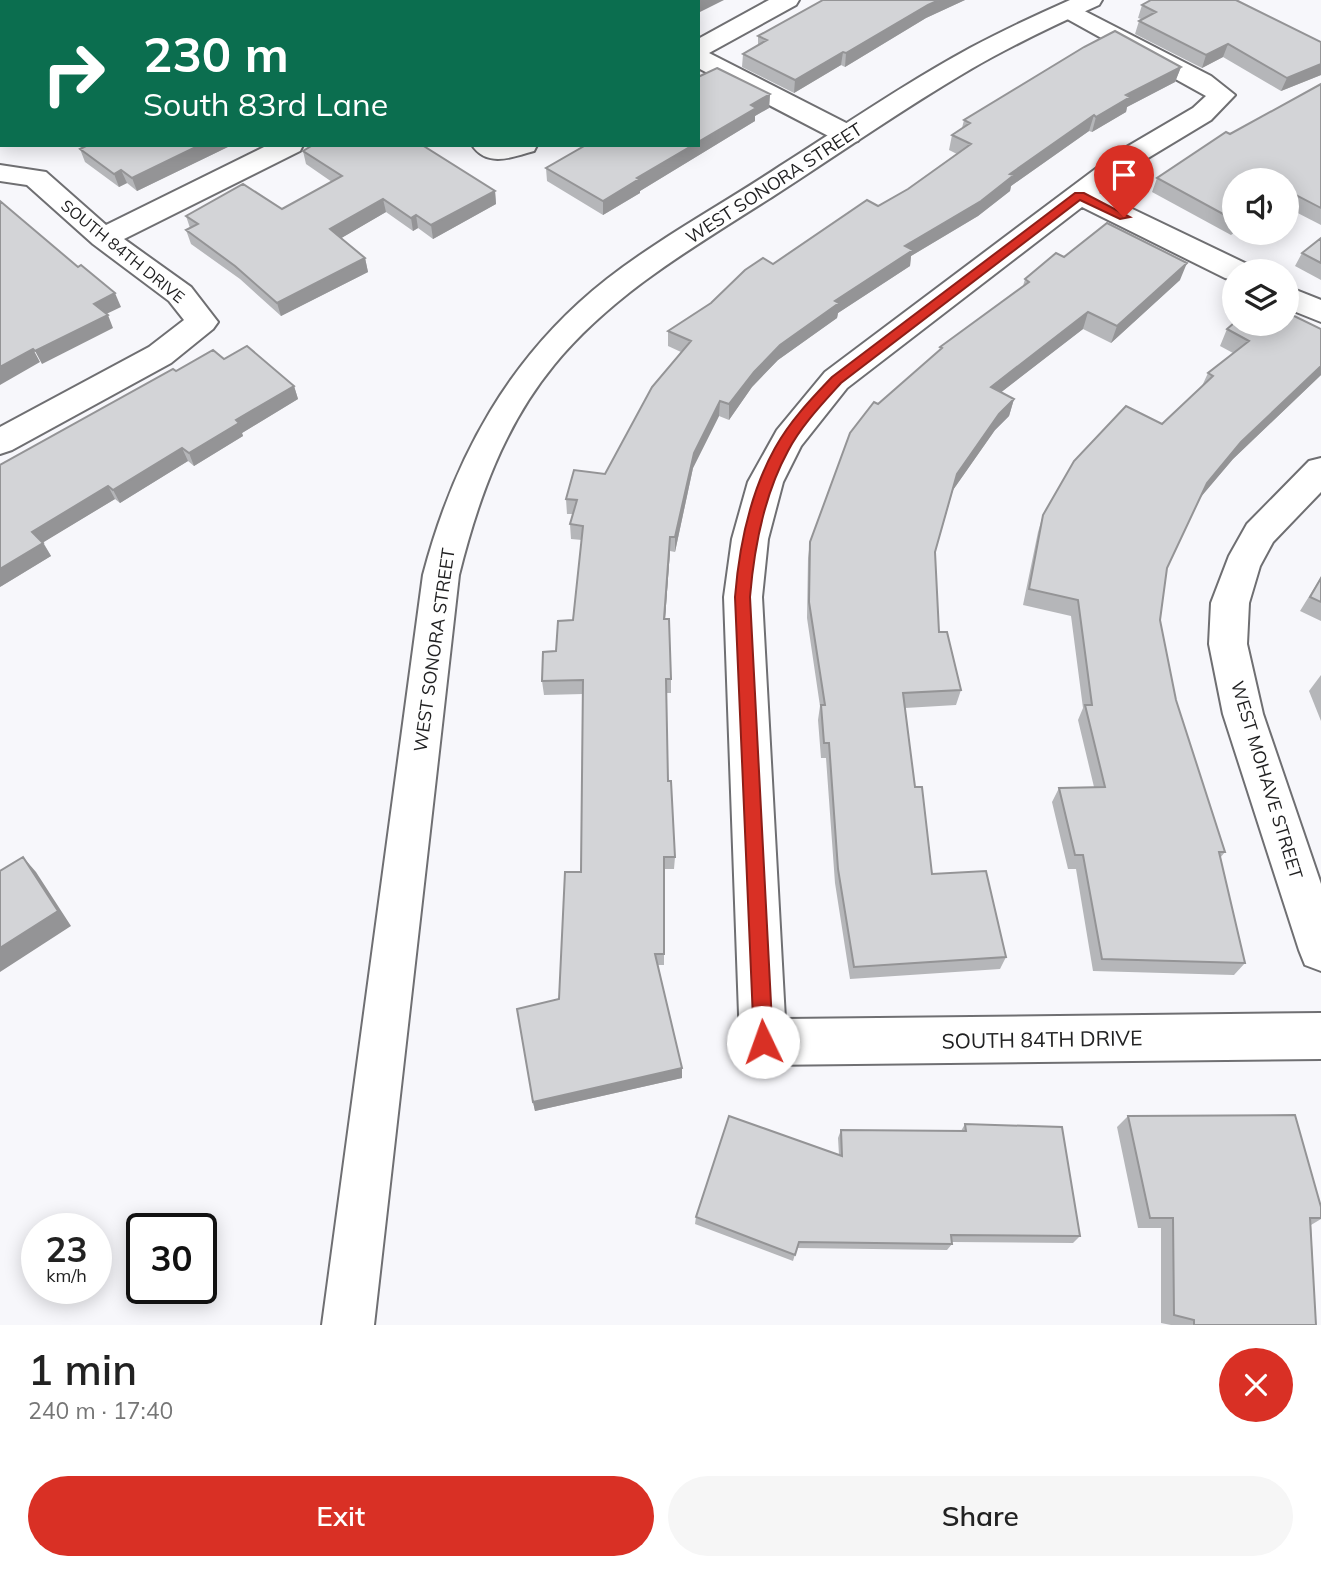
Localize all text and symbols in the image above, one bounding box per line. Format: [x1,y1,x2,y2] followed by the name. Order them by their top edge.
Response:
[143,23,289,84] text: 230 m
[28,28,119,119] icon: right
[143,84,388,124] text: South 83rd Lane
[681,117,867,249] street label: WEST SONORA STREET
[1094,145,1154,217] pin
[1105,156,1143,194] icon: arrive
[1222,168,1299,336] map controls
[1222,168,1299,245] button: sound
[57,195,189,307] street label: SOUTH 84TH DRIVE
[1222,259,1299,336] button: layers
[408,546,460,753] street label: WEST SONORA STREET
[1226,678,1308,882] street label: WEST MOHAVE STREET
[726,1005,800,1079] position arrow
[941,1024,1143,1054] street label: SOUTH 84TH DRIVE
[126,1213,217,1304] speed limit sign: 30
[45,1227,88,1271] text: 23
[46,1264,87,1287] text: km/h
[28,1343,137,1396] text: 1 min
[1219,1348,1293,1422] button: close
[28,1396,173,1425] text: 240 m · 17:40
[28,1476,654,1556] button: Exit
[668,1476,1293,1556] button: Share

